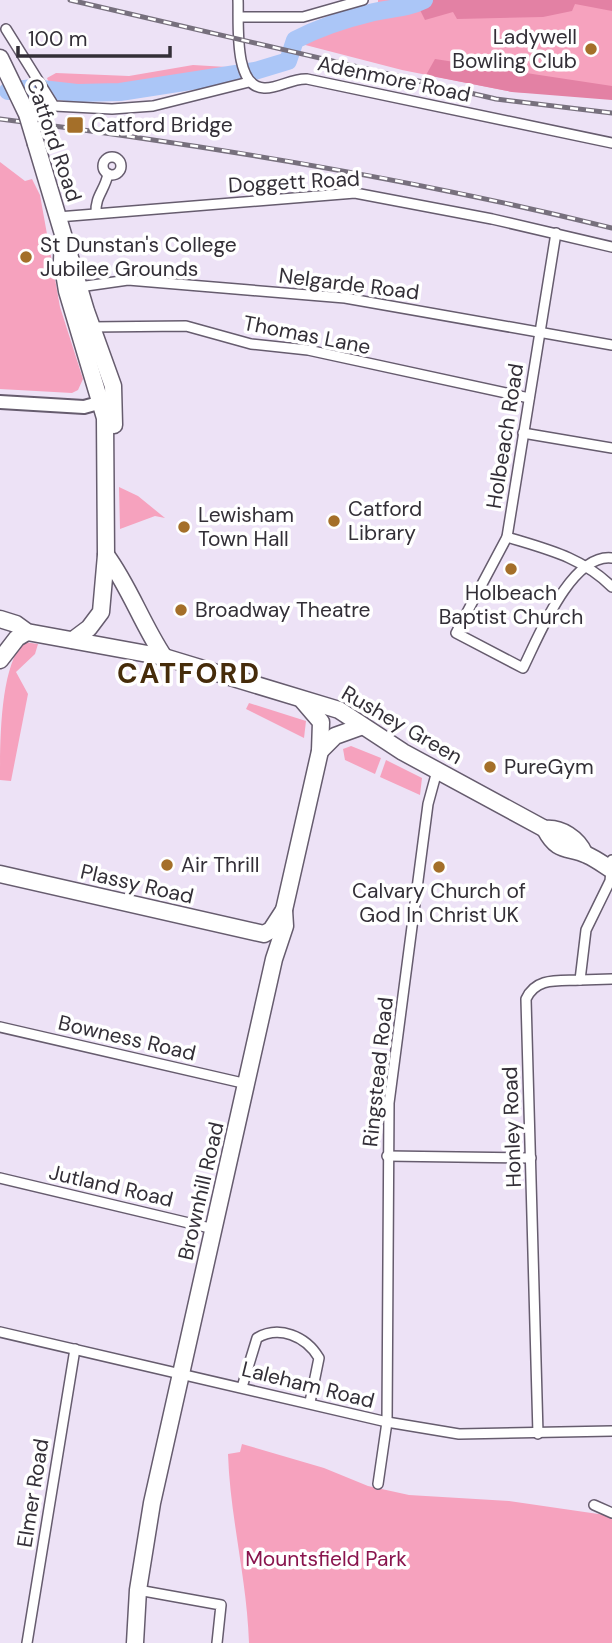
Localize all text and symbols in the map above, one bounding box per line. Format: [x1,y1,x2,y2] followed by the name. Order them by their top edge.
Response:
[18,14,170,58] scale bar
[452,23,577,75] place label: Ladywell Bowling Club
[28,25,88,53] text: 100 m
[583,41,599,57] marker: Ladywell Bowling Club
[315,49,473,109] street label: Adenmore Road
[20,75,88,205] street label: Catford Road
[91,111,233,139] place label: Catford Bridge
[65,115,85,135] marker: Catford Bridge
[227,165,361,199] street label: Doggett Road
[40,231,237,283] place label: St Dunstan's College Jubilee Grounds
[18,249,34,265] marker: St Dunstan's College Jubilee Grounds
[277,261,421,307] street label: Nelgarde Road
[241,309,373,361] street label: Thomas Lane
[480,361,530,511] street label: Holbeach Road
[348,495,422,547] place label: Catford Library
[198,501,294,553] place label: Lewisham Town Hall
[326,513,342,529] marker: Catford Library
[176,519,192,535] marker: Lewisham Town Hall
[503,561,519,577] marker: Holbeach Baptist Church
[439,579,583,631] place label: Holbeach Baptist Church
[195,596,371,624] place label: Broadway Theatre
[173,602,189,618] marker: Broadway Theatre
[117,655,261,692] district label: CATFORD
[337,679,467,771] street label: Rushey Green
[504,753,594,781] place label: PureGym
[482,759,498,775] marker: PureGym
[181,851,259,879] place label: Air Thrill
[78,857,196,911] street label: Plassy Road
[159,857,175,873] marker: Air Thrill
[431,859,447,875] marker: Calvary Church of God In Christ UK
[352,877,526,929] place label: Calvary Church of God In Christ UK
[356,996,400,1148] street label: Ringstead Road
[56,1009,198,1067] street label: Bowness Road
[496,1066,528,1188] street label: Honley Road
[171,1119,231,1263] street label: Brownhill Road
[46,1158,176,1214] street label: Jutland Road
[239,1355,377,1415] street label: Laleham Road
[11,1437,55,1549] street label: Elmer Road
[245,1545,407,1573] park label: Mountsfield Park

